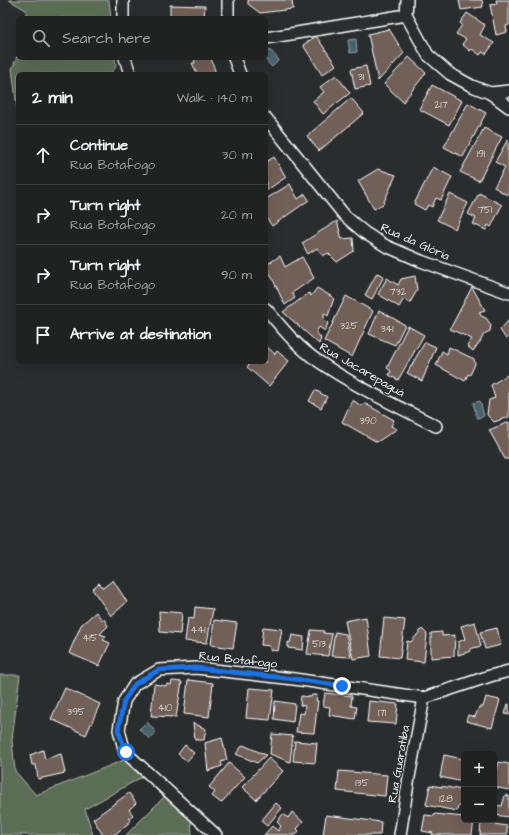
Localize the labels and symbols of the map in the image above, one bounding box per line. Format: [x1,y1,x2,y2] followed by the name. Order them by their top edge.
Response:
[358,70,365,84] house number: 31
[434,98,448,112] house number: 217
[477,147,486,161] house number: 191
[478,203,493,217] house number: 751
[378,219,452,265] street label: Rua da Glória
[390,285,407,299] house number: 732
[340,319,358,333] house number: 325
[380,322,394,336] house number: 341
[316,339,408,402] street label: Rua Jacarepaguá
[359,414,377,428] house number: 390
[191,623,206,637] house number: 441
[82,631,98,645] house number: 415
[312,637,326,651] house number: 513
[198,647,278,674] street label: Rua Botafogo
[333,677,351,695] route end
[158,701,172,715] house number: 410
[67,705,85,719] house number: 395
[378,706,387,720] house number: 171
[384,724,414,804] street label: Rua Guaratiba
[117,743,135,761] route start
[355,776,369,790] house number: 135
[439,792,453,806] house number: 128

